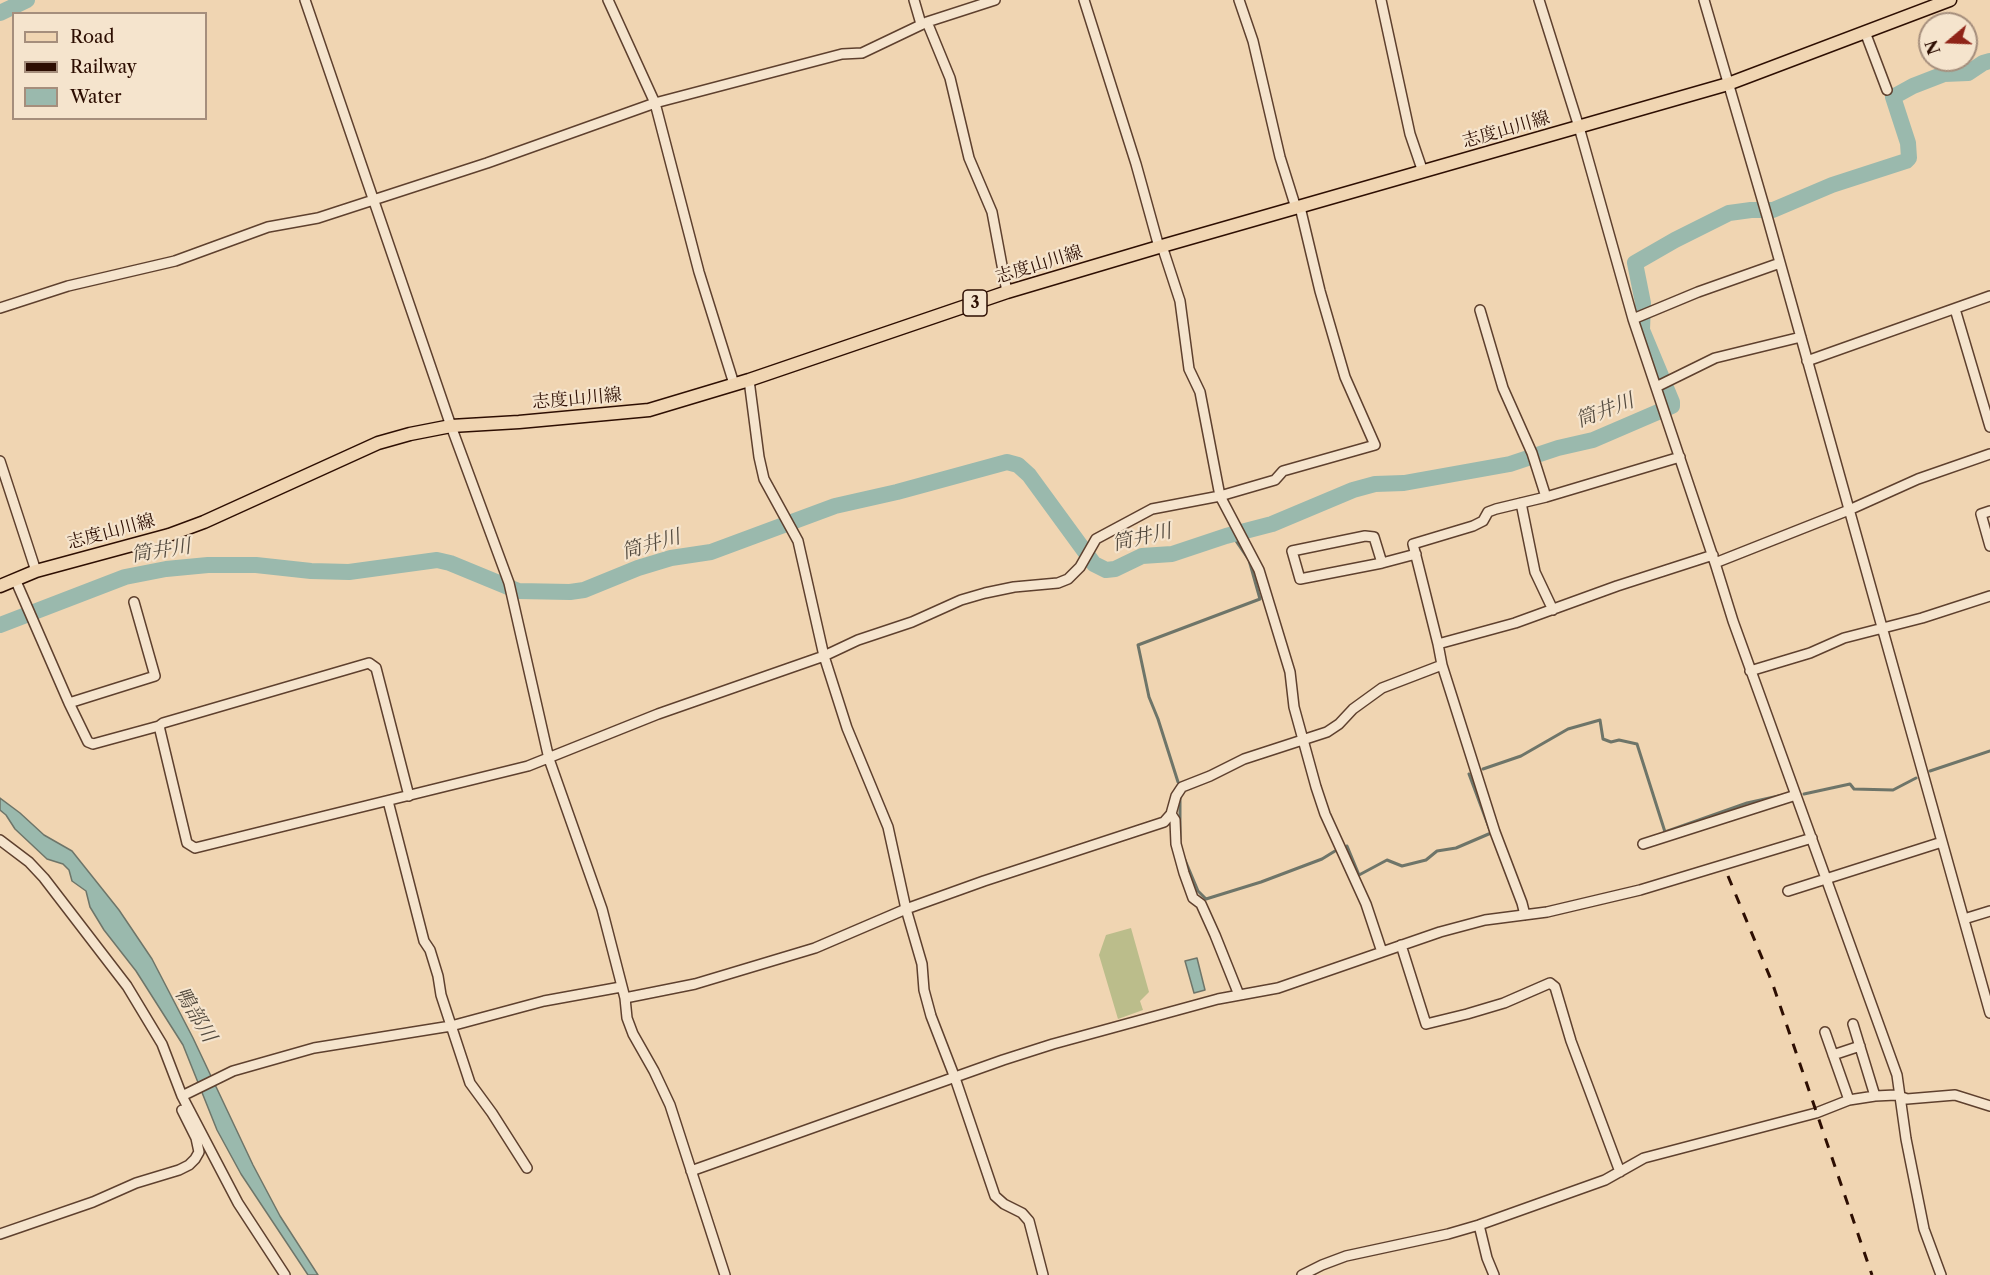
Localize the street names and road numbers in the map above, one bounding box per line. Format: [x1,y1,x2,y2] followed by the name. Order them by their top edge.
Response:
[1460,107,1552,153] street label: 志度山川線
[993,242,1085,288] street label: 志度山川線
[963,290,987,316] road number: 3
[531,384,623,414] street label: 志度山川線
[65,510,157,554] street label: 志度山川線

